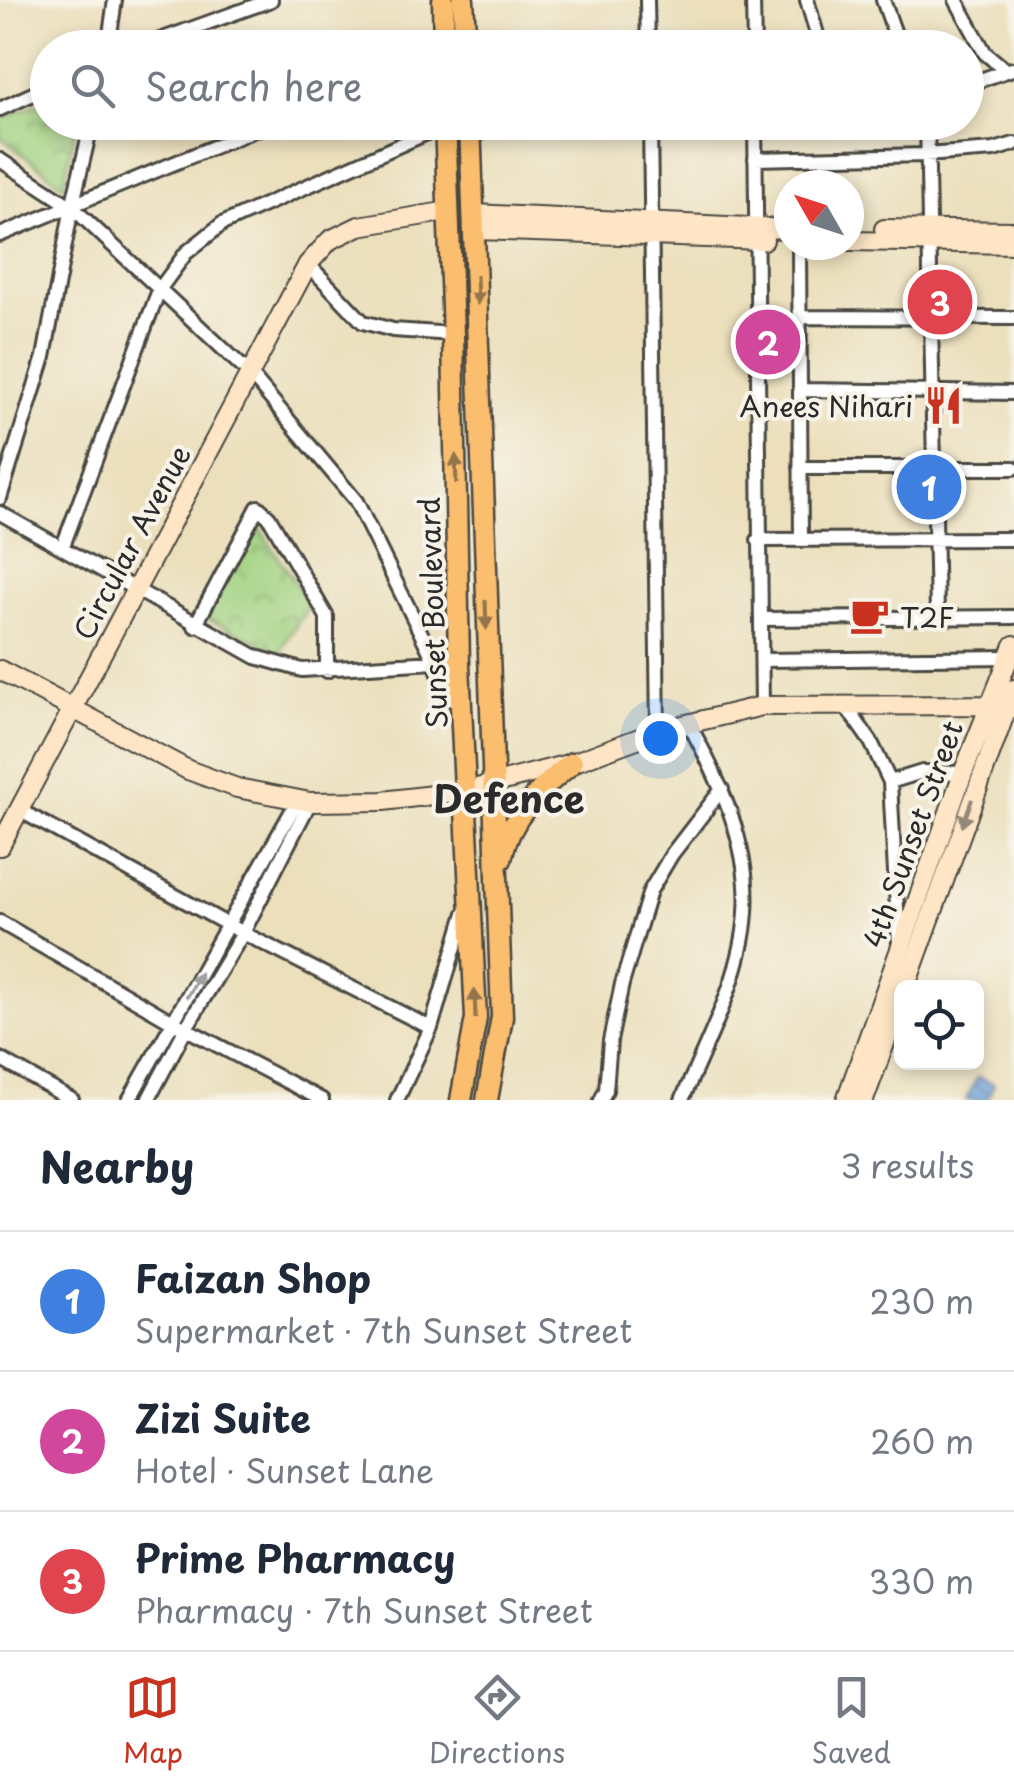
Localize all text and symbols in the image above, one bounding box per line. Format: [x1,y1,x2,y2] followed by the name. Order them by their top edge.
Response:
[30,30,984,140] search box
[145,57,362,114] text: Search here
[65,58,120,113] icon: search
[774,170,864,260] north arrow
[908,264,972,340] pin: 3
[470,274,486,306] one-way arrow
[736,304,800,380] pin: 2
[739,384,913,427] place label: Anees Nihari
[922,384,964,426] restaurant icon: Anees Nihari
[62,437,200,647] street label: Circular Avenue
[896,450,962,524] pin: 1
[447,453,463,485] one-way arrow
[406,497,458,729] street label: Sunset Boulevard
[849,595,891,637] cafe icon: T2F
[900,595,955,638] place label: T2F
[479,599,495,631] one-way arrow
[635,713,686,764] your location
[851,715,973,953] street label: 4th Sunset Street
[433,769,585,826] district label: Defence
[959,799,974,829] one-way arrow
[185,971,202,999] one-way arrow
[894,980,984,1070] map controls
[894,980,984,1070] button: locate
[466,987,482,1019] one-way arrow
[40,1134,194,1197] text: Nearby
[840,1141,974,1189] text: 3 results
[135,1249,371,1306] text: Faizan Shop
[65,1277,80,1325] text: 1
[869,1277,974,1325] text: 230 m
[135,1306,632,1354] text: Supermarket · 7th Sunset Street
[135,1389,311,1446] text: Zizi Suite
[61,1417,84,1465] text: 2
[870,1417,974,1465] text: 260 m
[135,1446,434,1494] text: Hotel · Sunset Lane
[135,1529,455,1586] text: Prime Pharmacy
[62,1557,83,1605] text: 3
[869,1557,974,1605] text: 330 m
[135,1586,593,1634] text: Pharmacy · 7th Sunset Street
[123,1670,183,1773] tab: Map
[429,1670,565,1773] tab: Directions
[811,1670,891,1773] tab: Saved

